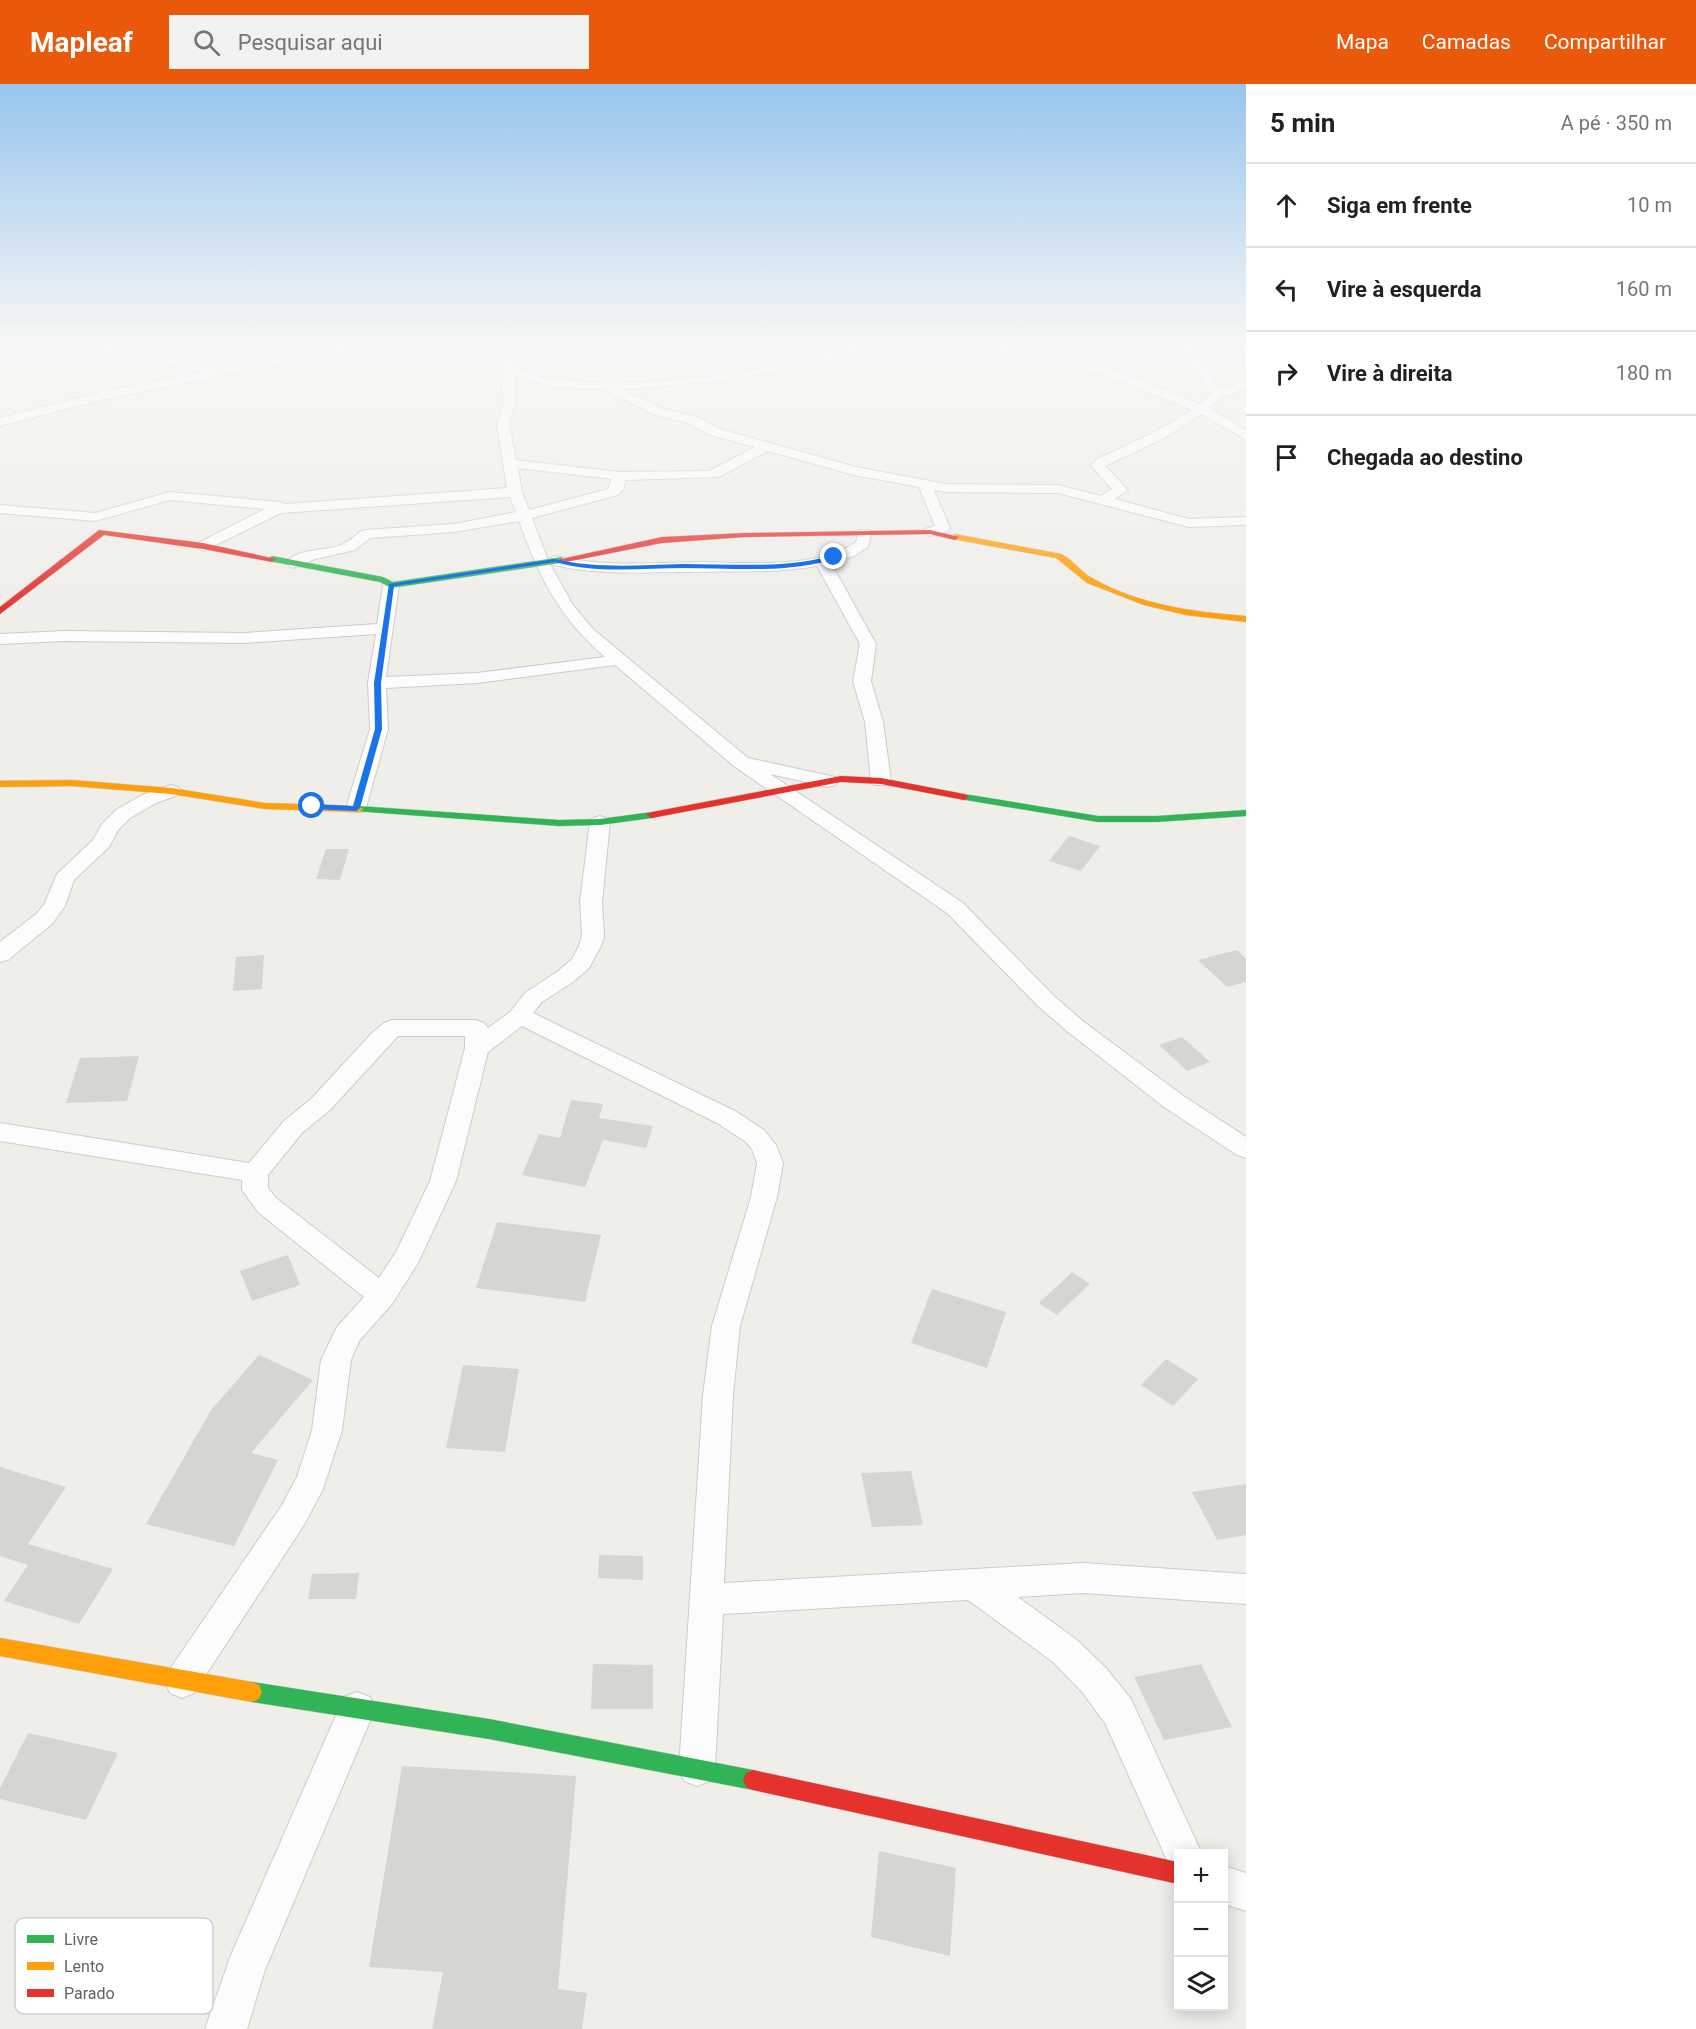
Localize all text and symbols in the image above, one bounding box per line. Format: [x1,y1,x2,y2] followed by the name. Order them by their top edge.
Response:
[169,15,589,69] search box
[30,26,133,59] text: Mapleaf
[190,26,223,59] icon: search
[238,30,383,55] text: Pesquisar aqui
[1336,30,1389,54] text: Mapa
[1422,30,1511,54] text: Camadas
[1544,30,1666,54] text: Compartilhar
[1270,108,1335,138] text: 5 min
[1561,111,1672,135] text: A pé · 350 m
[1270,189,1303,222] icon: ahead
[1327,193,1472,218] text: Siga em frente
[1627,193,1672,217] text: 10 m
[1270,273,1303,306] icon: left
[1327,277,1481,302] text: Vire à esquerda
[1616,277,1672,301] text: 160 m
[1270,357,1303,390] icon: right
[1327,361,1453,386] text: Vire à direita
[1616,361,1672,385] text: 180 m
[1270,441,1303,474] icon: arrive
[1327,445,1523,470] text: Chegada ao destino
[820,543,846,569] route end
[298,792,324,818] route start
[1174,1849,1228,2011] map controls
[1174,1849,1228,1903] button: +
[1174,1903,1228,1957] button: −
[15,1918,213,2014] legend
[64,1930,98,1949] text: Livre
[64,1957,104,1976] text: Lento
[1174,1957,1228,2011] button: layers
[64,1984,115,2003] text: Parado

